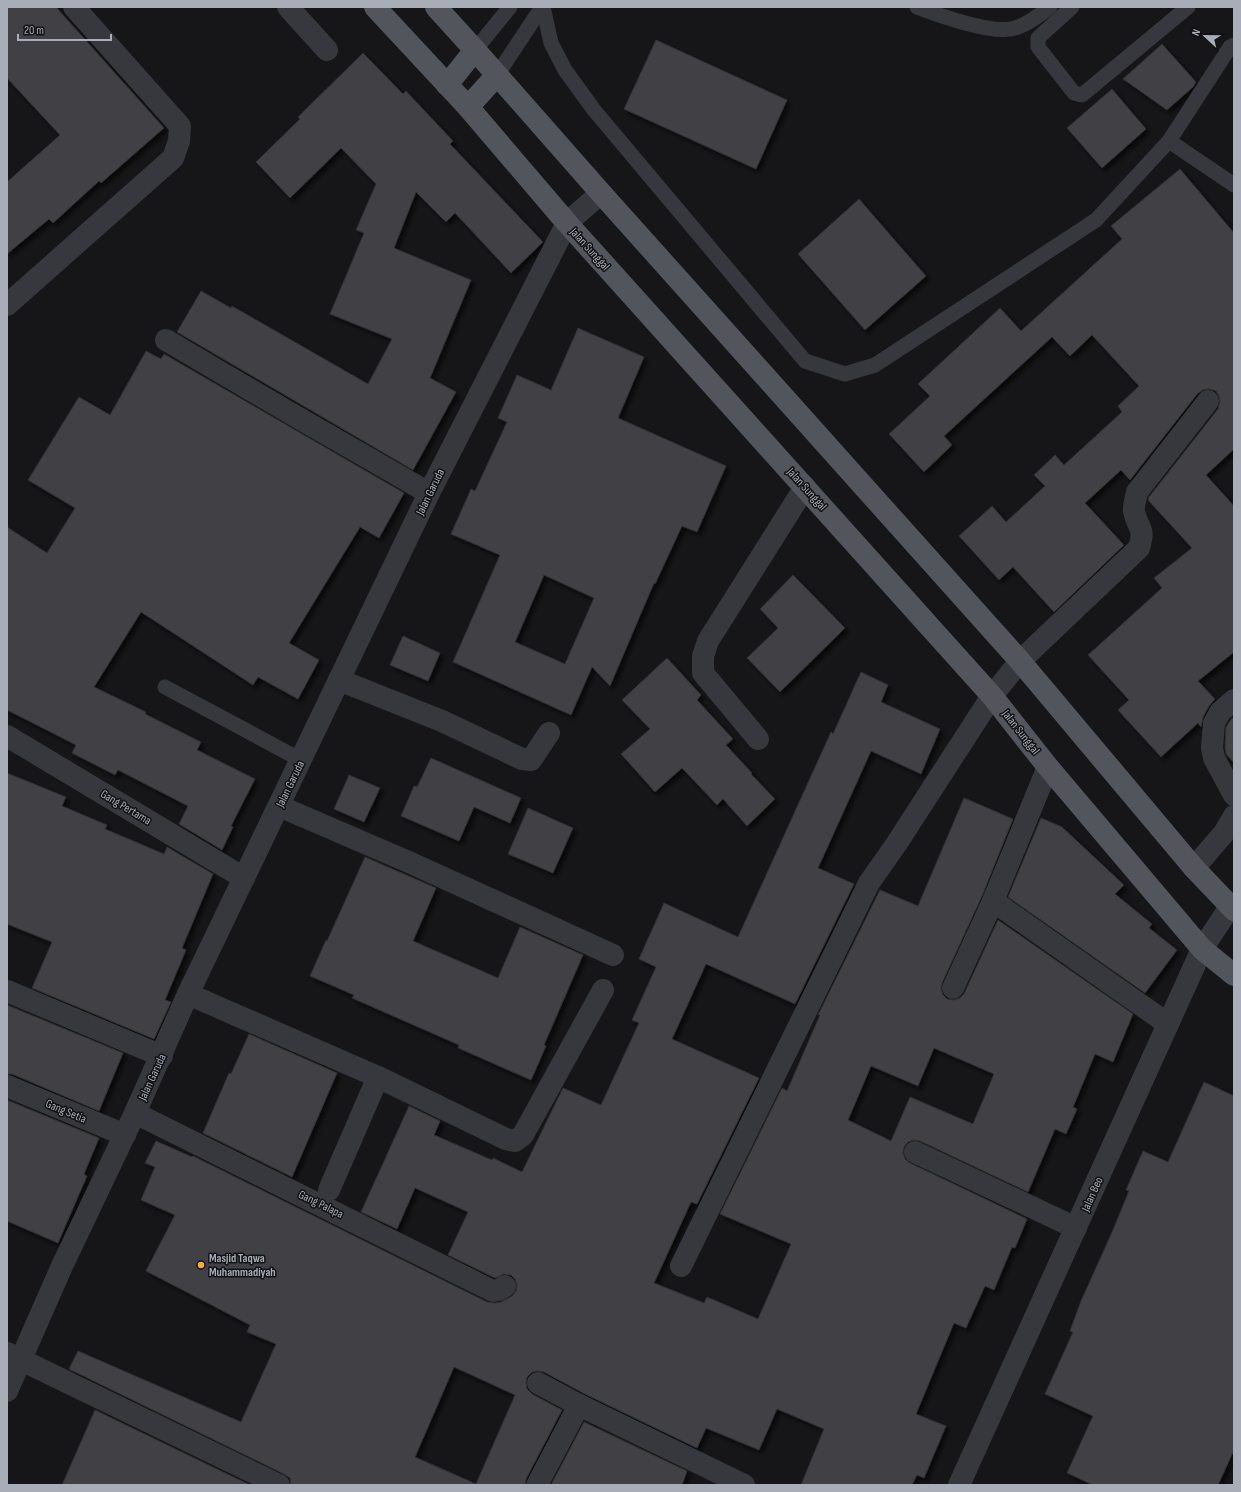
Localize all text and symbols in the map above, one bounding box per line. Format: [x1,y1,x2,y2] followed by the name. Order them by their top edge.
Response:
[18,16,111,42] scale bar
[1185,16,1225,56] north arrow
[24,23,44,38] text: 20 m
[1189,27,1203,38] text: N
[566,224,613,274] street label: Jalan Sunggal
[783,464,830,514] street label: Jalan Sunggal
[412,466,448,519] street label: Jalan Garuda
[998,706,1043,758] street label: Jalan Sunggal
[272,758,308,811] street label: Jalan Garuda
[98,786,154,829] street label: Gang Pertama
[135,1051,170,1104] street label: Jalan Garuda
[43,1096,89,1127] street label: Gang Setia
[1078,1175,1107,1215] street label: Jalan Beo
[296,1187,346,1222] street label: Gang Palapa
[209,1251,276,1280] place label: Masjid Taqwa Muhammadiyah
[196,1260,206,1270] marker: Masjid Taqwa Muhammadiyah

